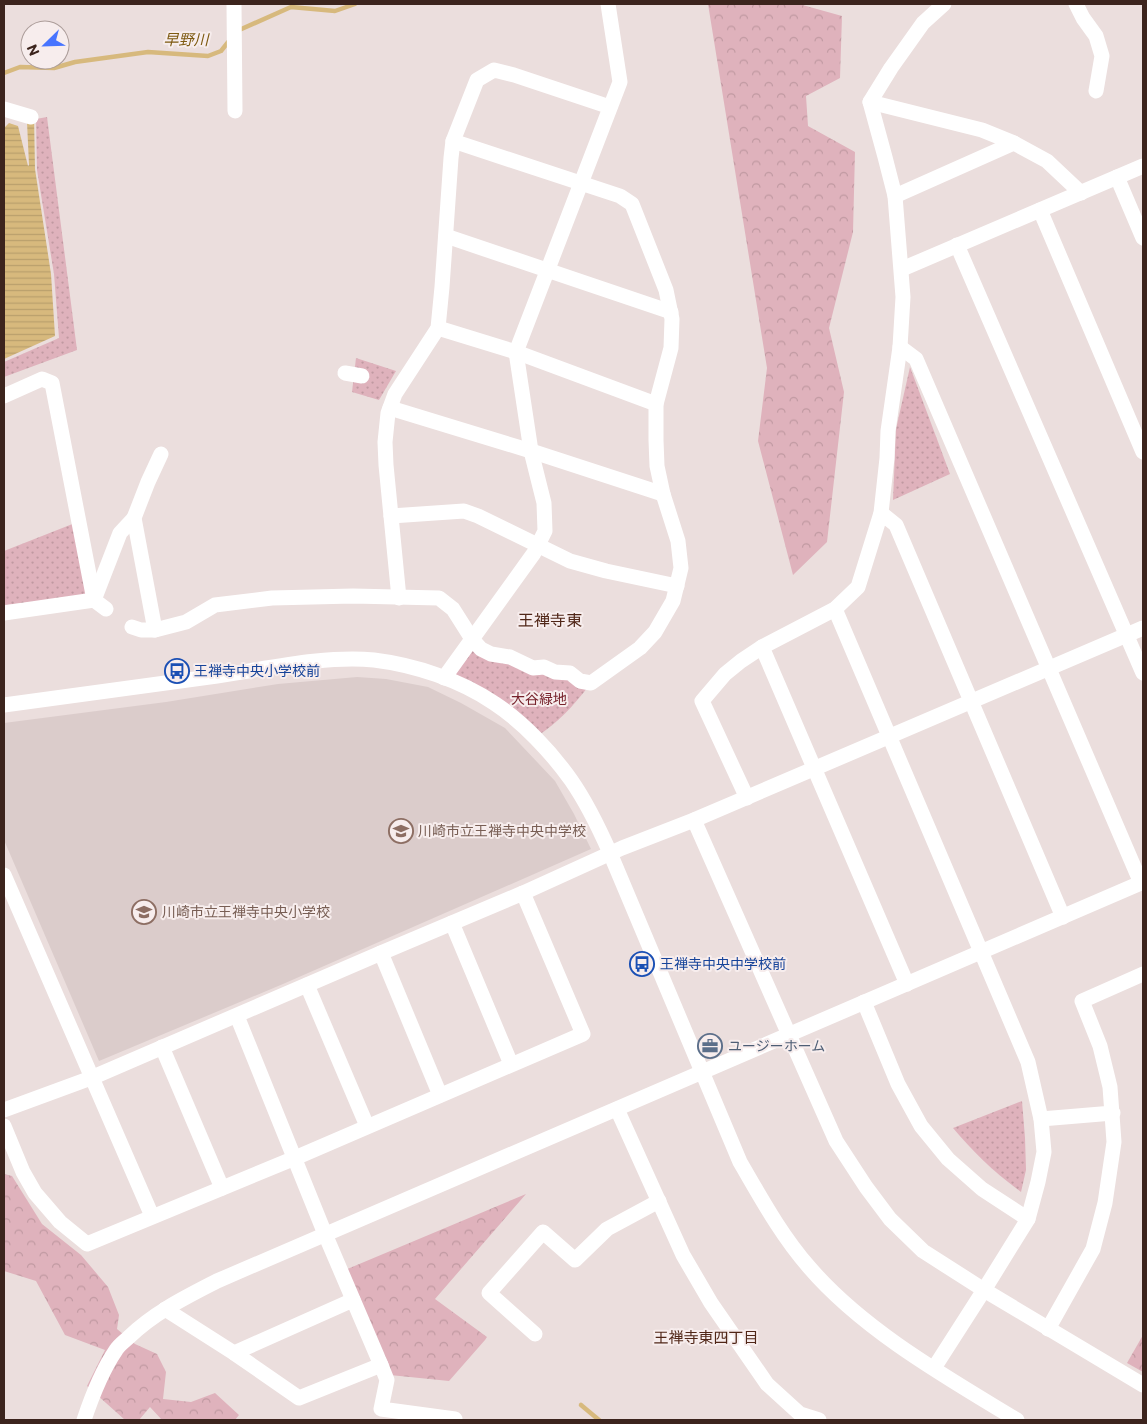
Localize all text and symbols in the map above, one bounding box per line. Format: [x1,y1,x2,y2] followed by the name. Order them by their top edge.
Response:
[20,20,70,70] north arrow
[163,30,210,48] water label: 早野川
[23,42,42,58] text: N
[518,610,582,629] district label: 王禅寺東
[164,658,190,684] bus stop icon: 王禅寺中央小学校前
[194,662,320,679] place label: 王禅寺中央小学校前
[511,690,567,707] park label: 大谷緑地
[388,818,414,844] school or university icon: 川崎市立王禅寺中央中学校
[418,822,586,839] place label: 川崎市立王禅寺中央中学校
[131,899,157,925] school or university icon: 川崎市立王禅寺中央小学校
[162,903,330,920] place label: 川崎市立王禅寺中央小学校
[629,951,655,977] bus stop icon: 王禅寺中央中学校前
[660,955,786,972] place label: 王禅寺中央中学校前
[697,1033,723,1059] office icon: ユージーホーム
[728,1037,825,1054] place label: ユージーホーム
[653,1328,759,1346] district label: 王禅寺東四丁目

